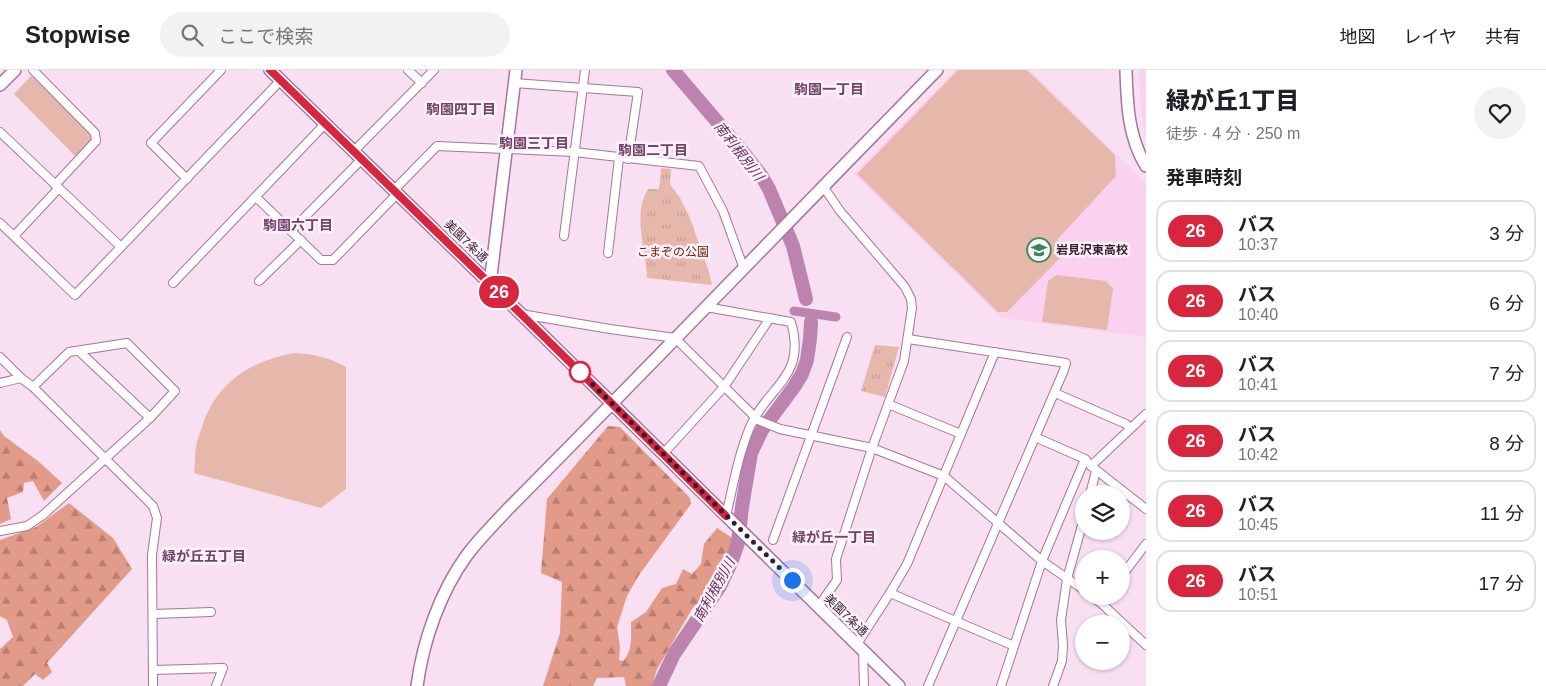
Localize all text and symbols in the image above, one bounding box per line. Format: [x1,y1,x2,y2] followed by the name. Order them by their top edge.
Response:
[160,12,510,57] search box
[25,21,130,48] text: Stopwise
[178,21,206,49] icon: search
[218,26,313,47] text: ここで検索
[1340,27,1376,47] text: 地図
[1404,27,1457,47] text: レイヤ
[1485,27,1521,47] text: 共有
[794,81,864,97] district label: 駒園一丁目
[1166,87,1299,114] text: 緑が丘1丁目
[1474,87,1526,139] button: heart
[426,101,496,117] district label: 駒園四丁目
[711,118,768,185] water label: 南利根別川
[1166,125,1300,142] text: 徒歩 · 4 分 · 250 m
[499,135,569,151] district label: 駒園三丁目
[618,142,688,158] district label: 駒園二丁目
[1166,167,1242,188] text: 発車時刻
[1238,214,1276,235] text: バス
[263,217,333,233] district label: 駒園六丁目
[441,217,491,265] street label: 美園7条通
[1185,221,1206,241] text: 26
[1489,223,1524,244] text: 3 分
[1238,236,1278,253] text: 10:37
[1026,237,1052,263] school or university icon: 岩見沢東高校
[1056,243,1128,257] place label: 岩見沢東高校
[637,245,709,259] park label: こまぞの公園
[476,276,522,308] line badge: 26
[489,282,509,302] text: 26
[1238,284,1276,305] text: バス
[1185,291,1206,311] text: 26
[1489,293,1524,314] text: 6 分
[1238,306,1278,323] text: 10:40
[1238,354,1276,375] text: バス
[569,361,591,383] unlabelled marker
[1185,361,1206,381] text: 26
[1489,363,1524,384] text: 7 分
[1238,376,1278,393] text: 10:41
[1238,424,1276,445] text: バス
[1185,431,1206,451] text: 26
[1489,433,1524,454] text: 8 分
[1238,446,1278,463] text: 10:42
[1075,485,1130,670] map controls
[1075,485,1130,540] button: layers
[1238,494,1276,515] text: バス
[1185,501,1206,521] text: 26
[1480,503,1524,524] text: 11 分
[1238,516,1278,533] text: 10:45
[792,529,876,545] district label: 緑が丘一丁目
[162,548,246,564] district label: 緑が丘五丁目
[1075,550,1130,605] button: +
[690,554,739,624] water label: 南利根別川
[1238,564,1276,585] text: バス
[780,568,805,593] your location
[1185,571,1206,591] text: 26
[1479,573,1524,594] text: 17 分
[1238,586,1278,603] text: 10:51
[821,591,871,639] street label: 美園7条通
[1075,615,1130,670] button: −

